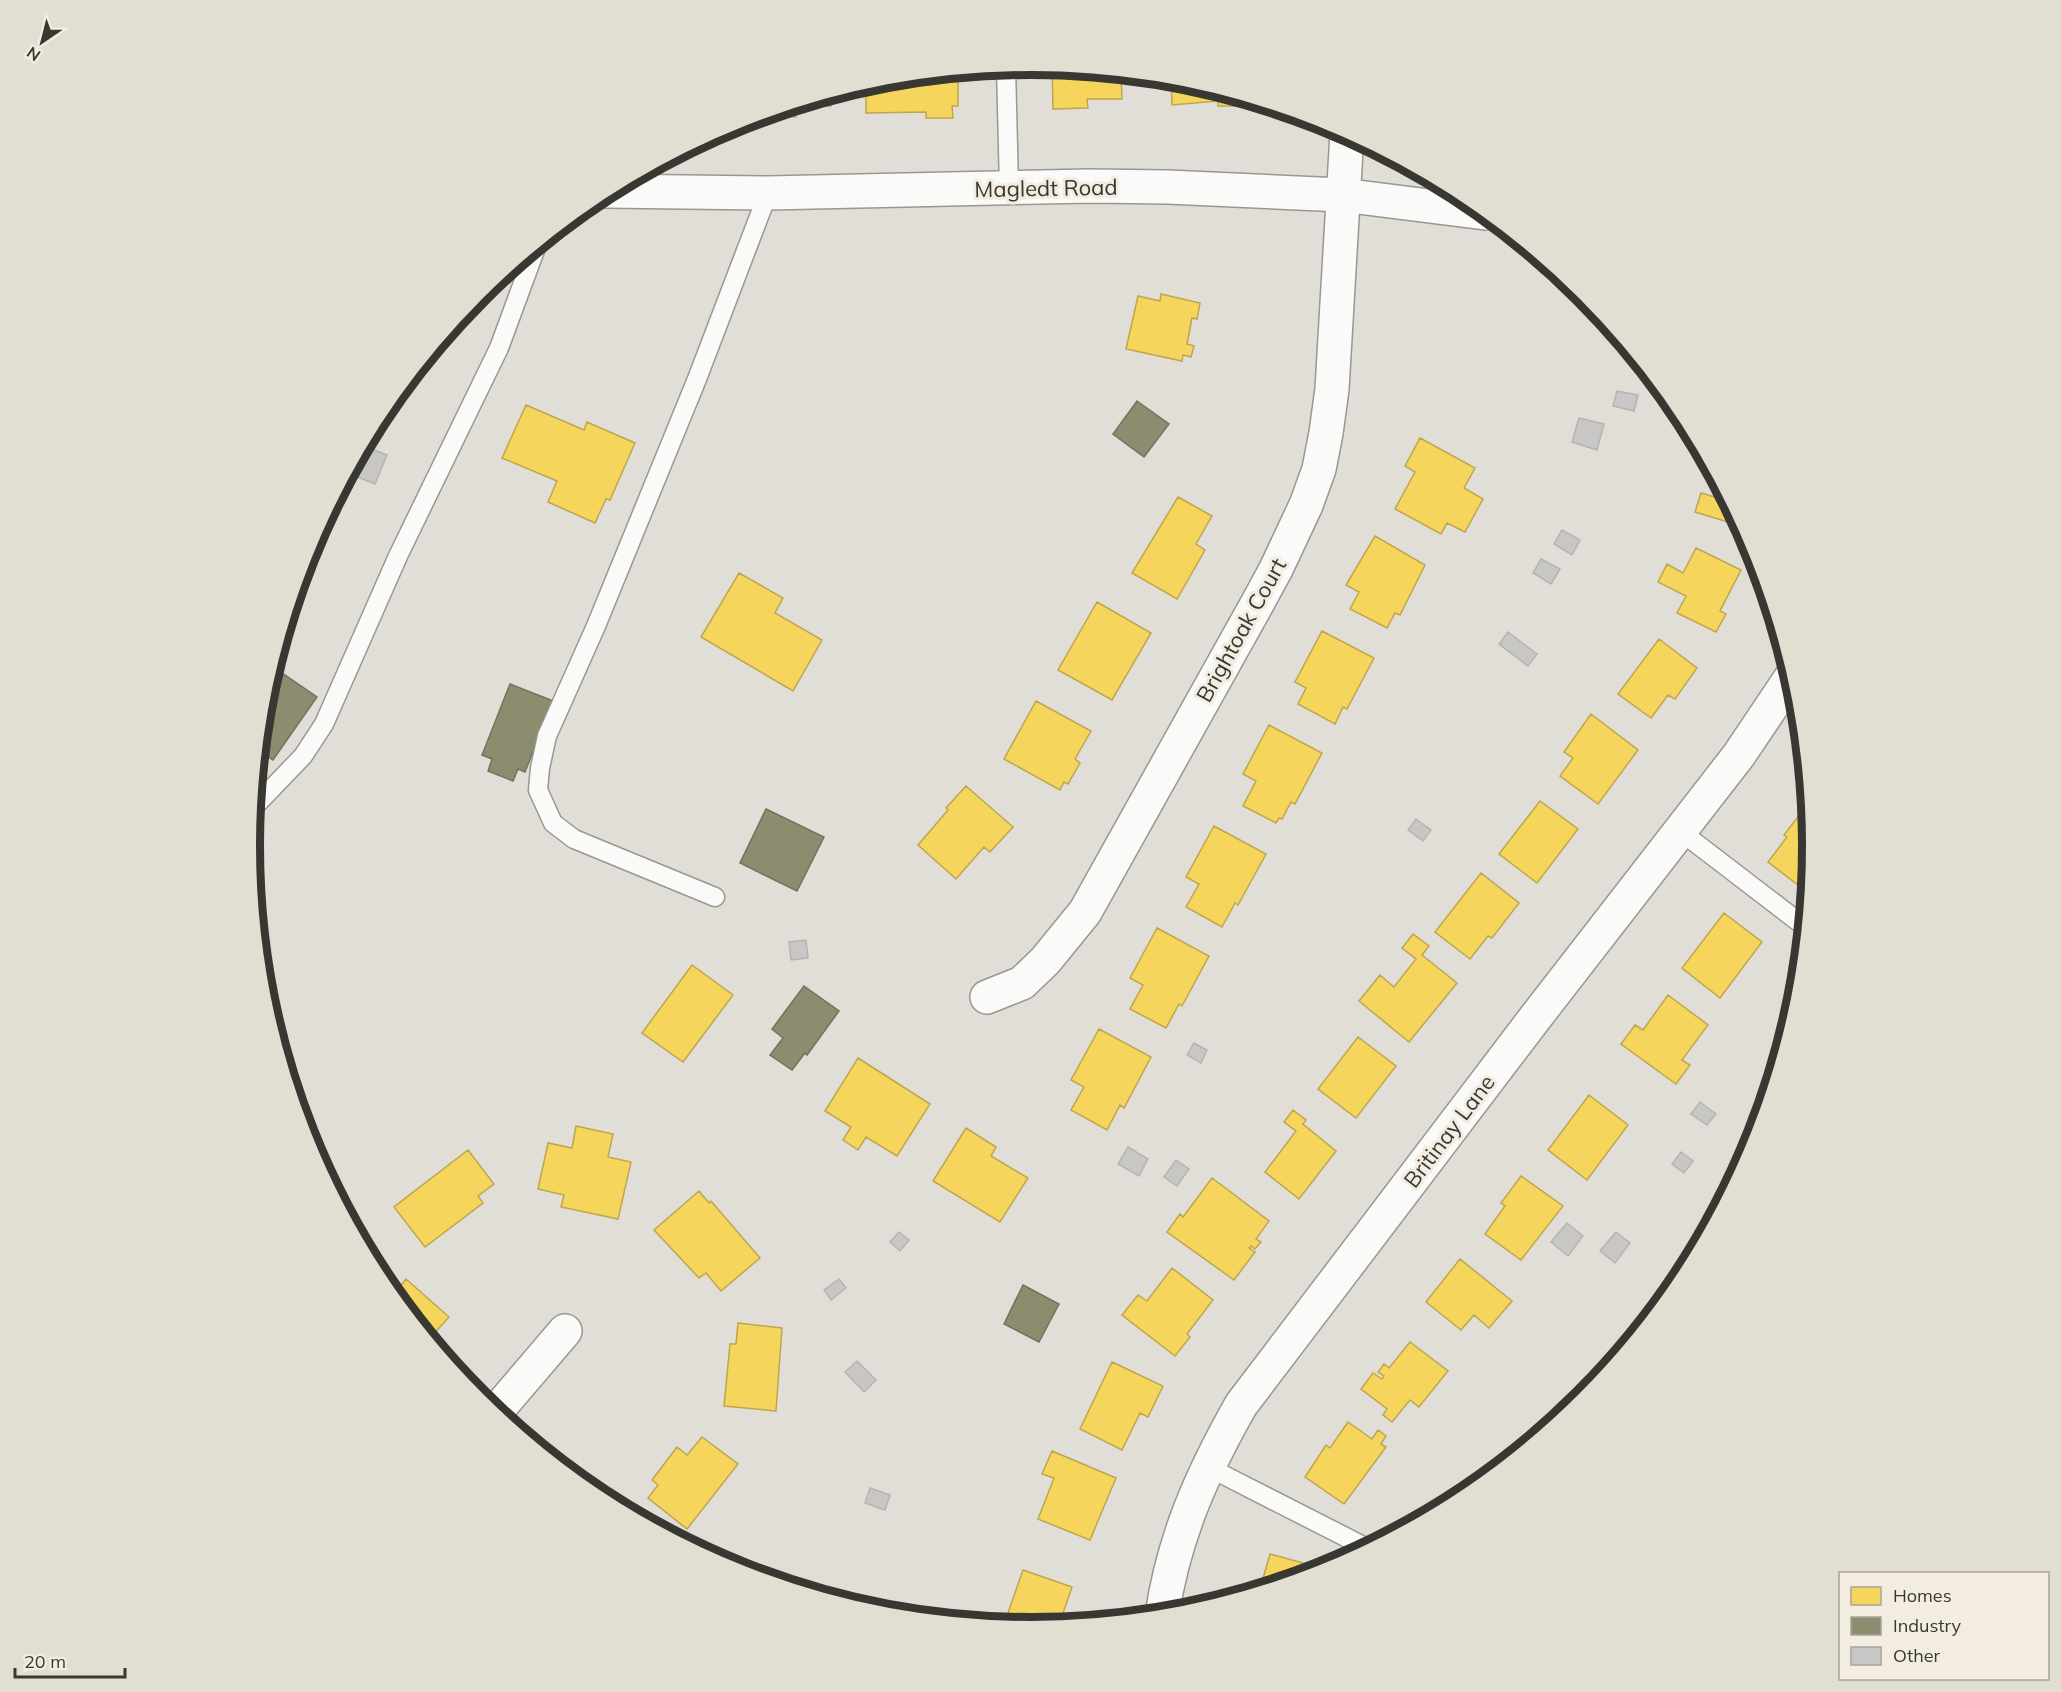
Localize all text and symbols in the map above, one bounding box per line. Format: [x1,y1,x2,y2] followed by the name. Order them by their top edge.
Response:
[12,12,72,72] north arrow
[23,43,44,66] text: N
[974,173,1118,203] street label: Magledt Road
[1190,553,1292,707] street label: Brightoak Court
[1397,1069,1501,1193] street label: Britinay Lane
[1839,1572,2049,1680] legend
[1893,1584,1952,1607] text: Homes
[1893,1614,1962,1637] text: Industry
[15,1641,124,1679] scale bar
[1893,1644,1941,1667] text: Other
[24,1650,66,1673] text: 20 m

